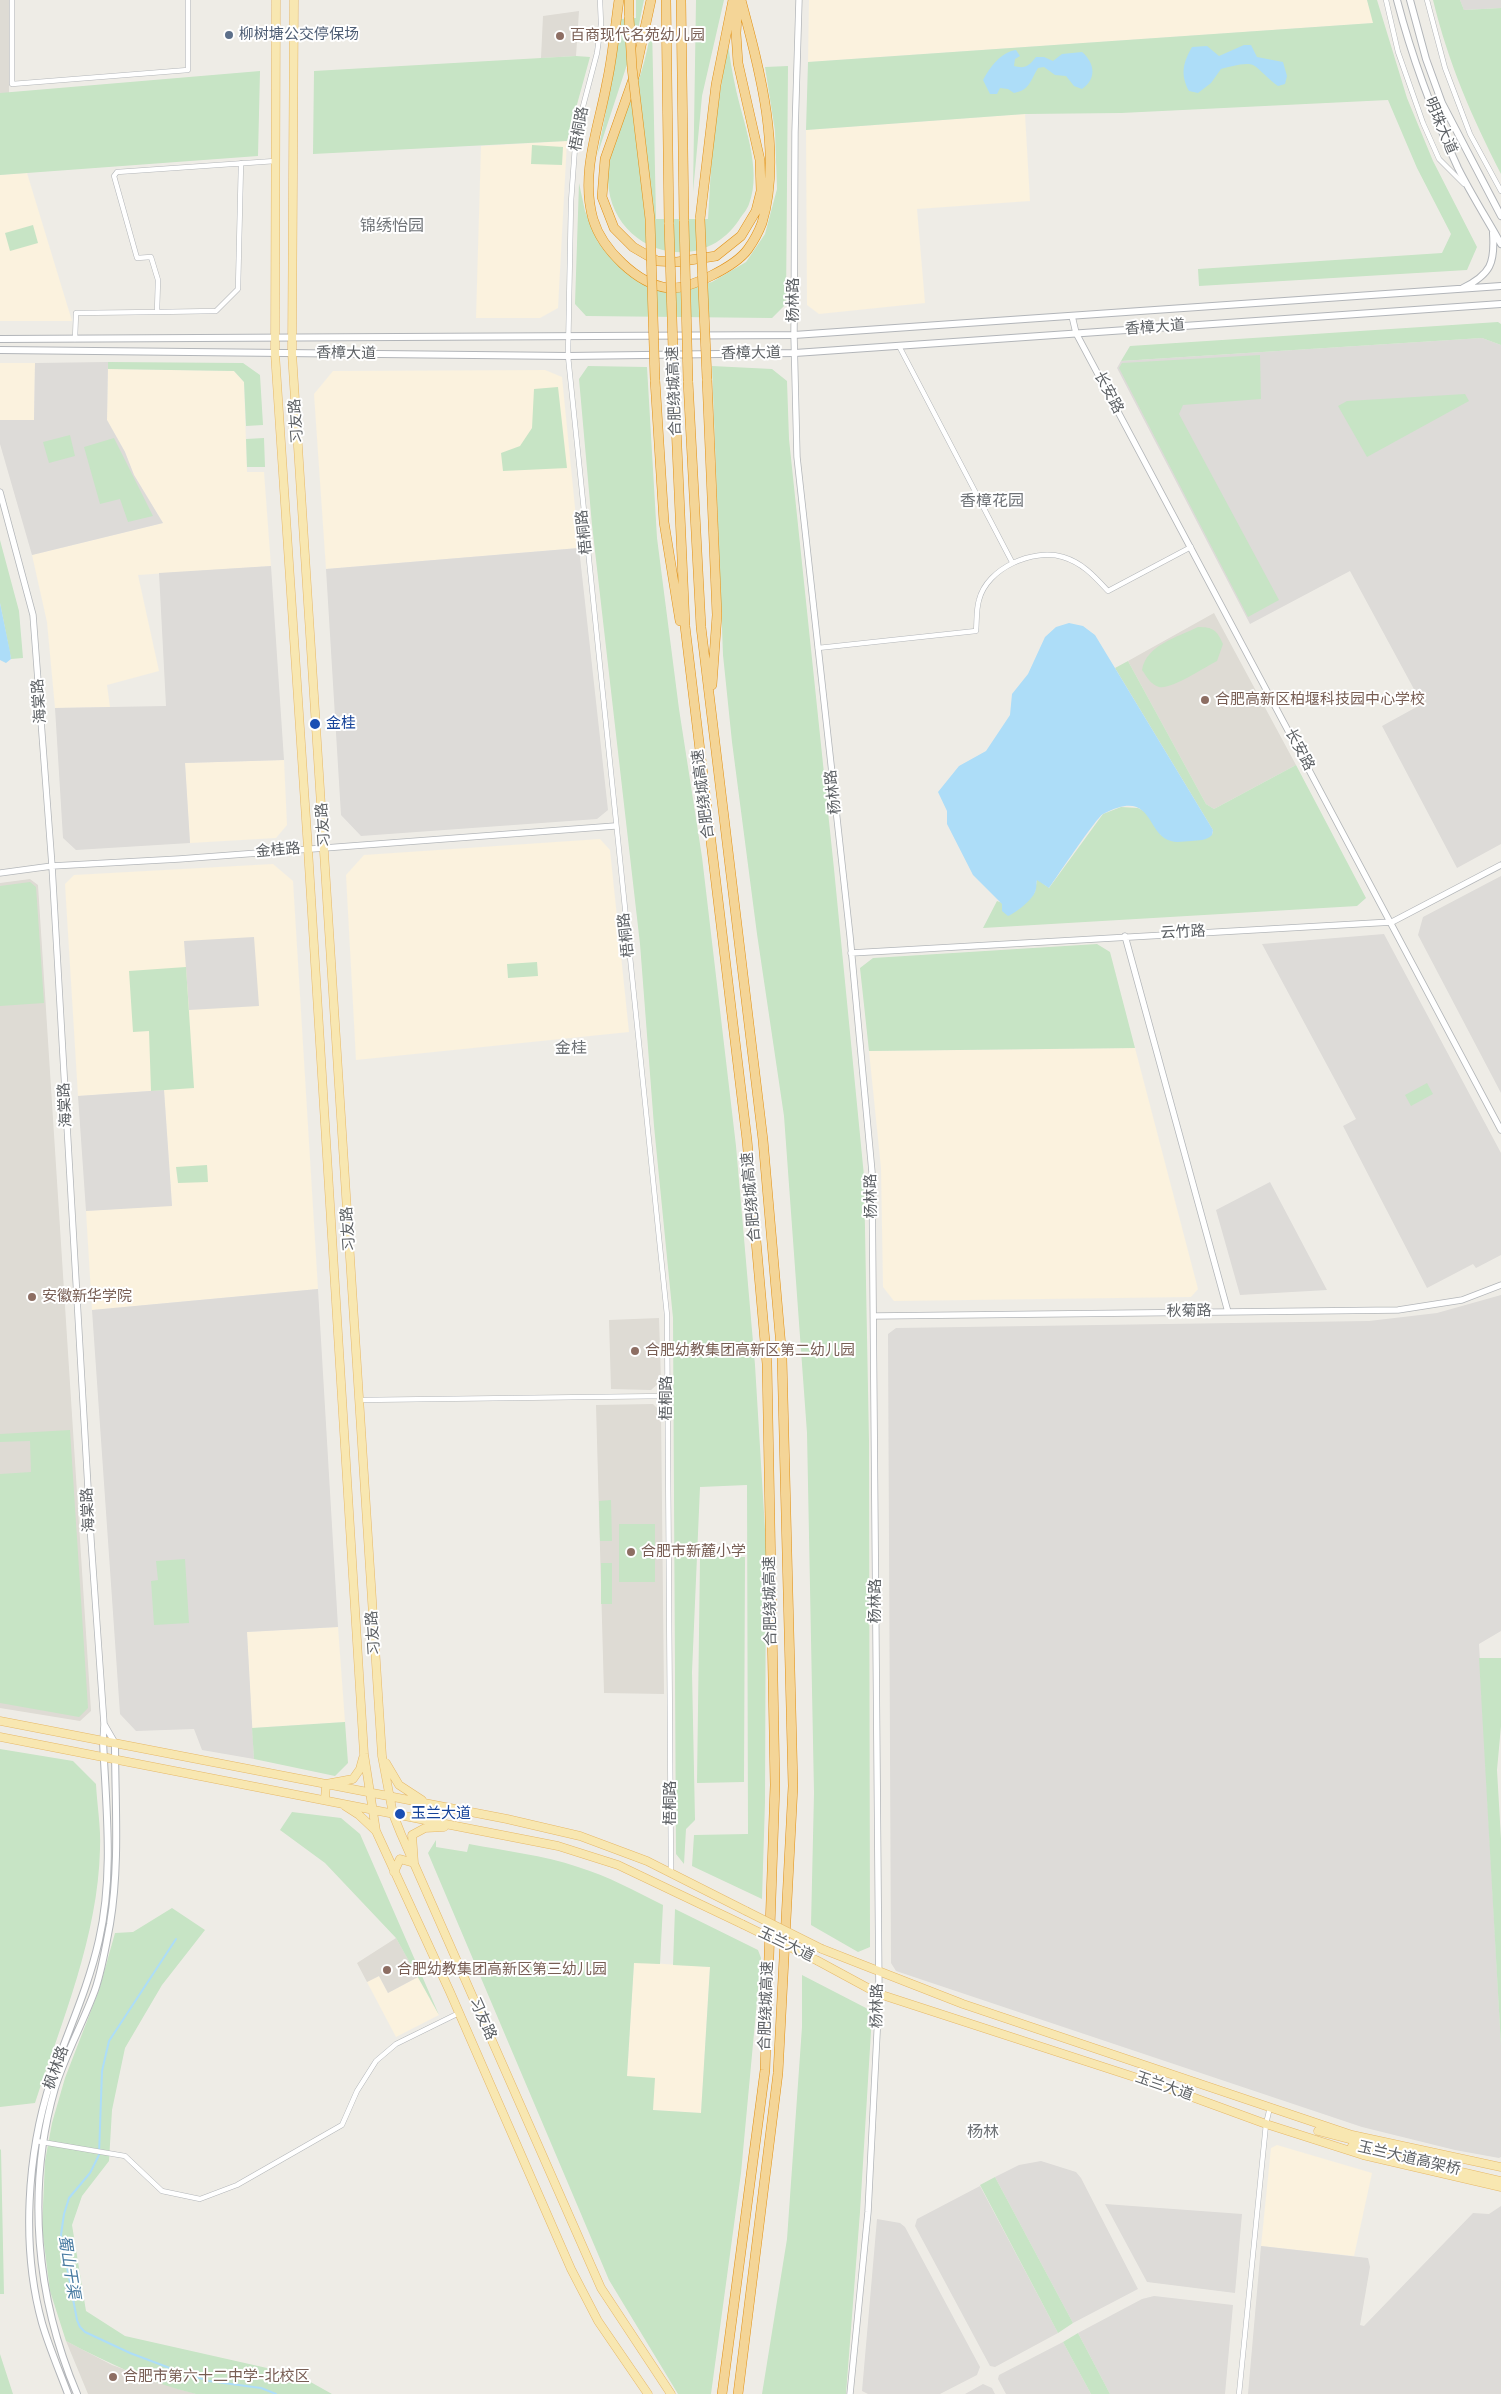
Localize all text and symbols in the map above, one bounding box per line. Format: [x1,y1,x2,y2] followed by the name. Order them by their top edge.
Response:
[239,26,359,44] place label: 柳树塘公交停保场
[570,27,705,45] place label: 百商现代名苑幼儿园
[223,29,235,41] marker: 柳树塘公交停保场
[554,30,566,42] marker: 百商现代名苑幼儿园
[1420,95,1460,157] street label: 明珠大道
[567,105,593,153] street label: 梧桐路
[360,217,424,237] district label: 锦绣怡园
[785,278,803,322] street label: 杨林路
[1124,317,1186,339] street label: 香樟大道
[316,344,376,364] street label: 香樟大道
[721,344,781,364] street label: 香樟大道
[664,346,686,436] street label: 合肥绕城高速
[1089,369,1127,417] street label: 长安路
[286,398,308,444] street label: 习友路
[960,492,1024,512] district label: 香樟花园
[574,509,596,555] street label: 梧桐路
[29,678,51,724] street label: 海棠路
[1215,691,1425,709] place label: 合肥高新区柏堰科技园中心学校
[1199,694,1211,706] marker: 合肥高新区柏堰科技园中心学校
[326,715,356,733] place label: 金桂
[308,717,322,731] marker: 金桂
[1280,726,1318,774] street label: 长安路
[690,748,718,840] street label: 合肥绕城高速
[823,769,845,815] street label: 杨林路
[313,802,335,848] street label: 习友路
[255,840,301,862] street label: 金桂路
[616,912,638,958] street label: 梧桐路
[1160,923,1206,943] street label: 云竹路
[555,1039,587,1059] district label: 金桂
[56,1082,76,1128] street label: 海棠路
[739,1151,765,1243] street label: 合肥绕城高速
[863,1173,881,1219] street label: 杨林路
[338,1206,360,1252] street label: 习友路
[42,1288,132,1306] place label: 安徽新华学院
[26,1291,38,1303] marker: 安徽新华学院
[1166,1303,1212,1321] street label: 秋菊路
[645,1342,855,1360] place label: 合肥幼教集团高新区第二幼儿园
[629,1345,641,1357] marker: 合肥幼教集团高新区第二幼儿园
[658,1376,676,1420] street label: 梧桐路
[79,1487,99,1533] street label: 海棠路
[641,1543,746,1561] place label: 合肥市新麓小学
[625,1546,637,1558] marker: 合肥市新麓小学
[761,1556,781,1646] street label: 合肥绕城高速
[867,1579,885,1623] street label: 杨林路
[363,1610,385,1656] street label: 习友路
[662,1781,680,1825] street label: 梧桐路
[411,1805,471,1823] place label: 玉兰大道
[393,1807,407,1821] marker: 玉兰大道
[755,1924,817,1966] street label: 玉兰大道
[397,1961,607,1979] place label: 合肥幼教集团高新区第三幼儿园
[756,1961,778,2051] street label: 合肥绕城高速
[381,1964,393,1976] marker: 合肥幼教集团高新区第三幼儿园
[869,1983,887,2029] street label: 杨林路
[465,1995,499,2043] street label: 习友路
[41,2044,73,2092] street label: 枫林路
[1133,2069,1195,2105] street label: 玉兰大道
[967,2123,999,2143] district label: 杨林
[1356,2138,1462,2180] street label: 玉兰大道高架桥
[54,2234,82,2300] water label: 蜀山干渠
[123,2368,310,2386] place label: 合肥市第六十二中学-北校区
[107,2371,119,2383] marker: 合肥市第六十二中学-北校区

